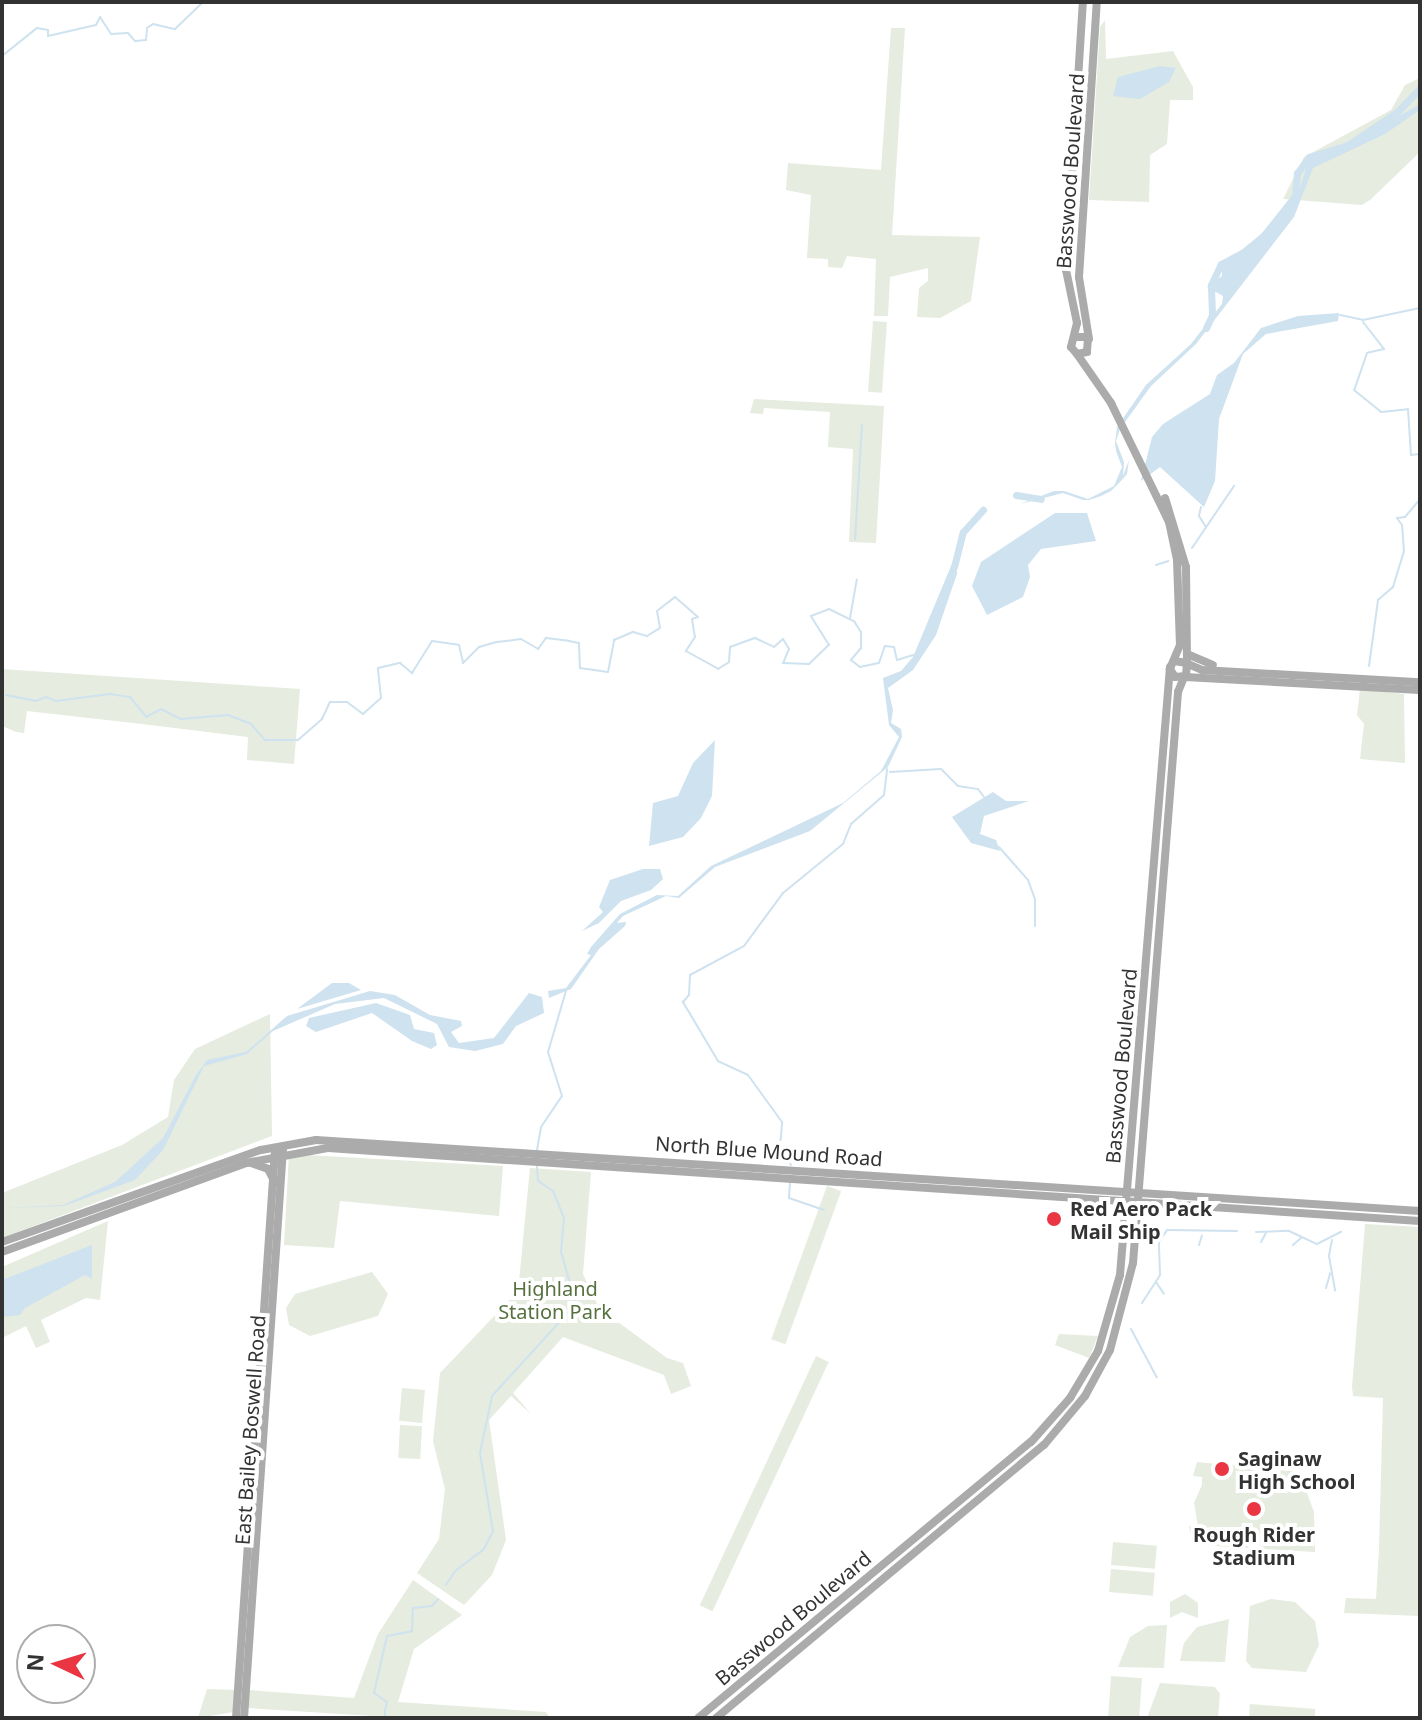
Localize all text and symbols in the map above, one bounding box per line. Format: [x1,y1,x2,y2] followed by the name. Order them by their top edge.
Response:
[1051,72,1089,270] street label: Basswood Boulevard
[1101,967,1141,1165] street label: Basswood Boulevard
[655,1131,883,1171] street label: North Blue Mound Road
[1070,1196,1212,1243] place label: Red Aero Pack Mail Ship
[1045,1210,1063,1228] marker: Red Aero Pack Mail Ship
[498,1277,612,1324] park label: Highland Station Park
[230,1314,270,1546] street label: East Bailey Boswell Road
[1238,1446,1355,1493] place label: Saginaw High School
[1213,1460,1231,1478] marker: Saginaw High School
[1245,1500,1263,1518] marker: Rough Rider Stadium
[1193,1522,1315,1569] place label: Rough Rider Stadium
[710,1546,876,1690] street label: Basswood Boulevard
[16,1624,96,1704] north arrow
[18,1653,50,1672] text: N

